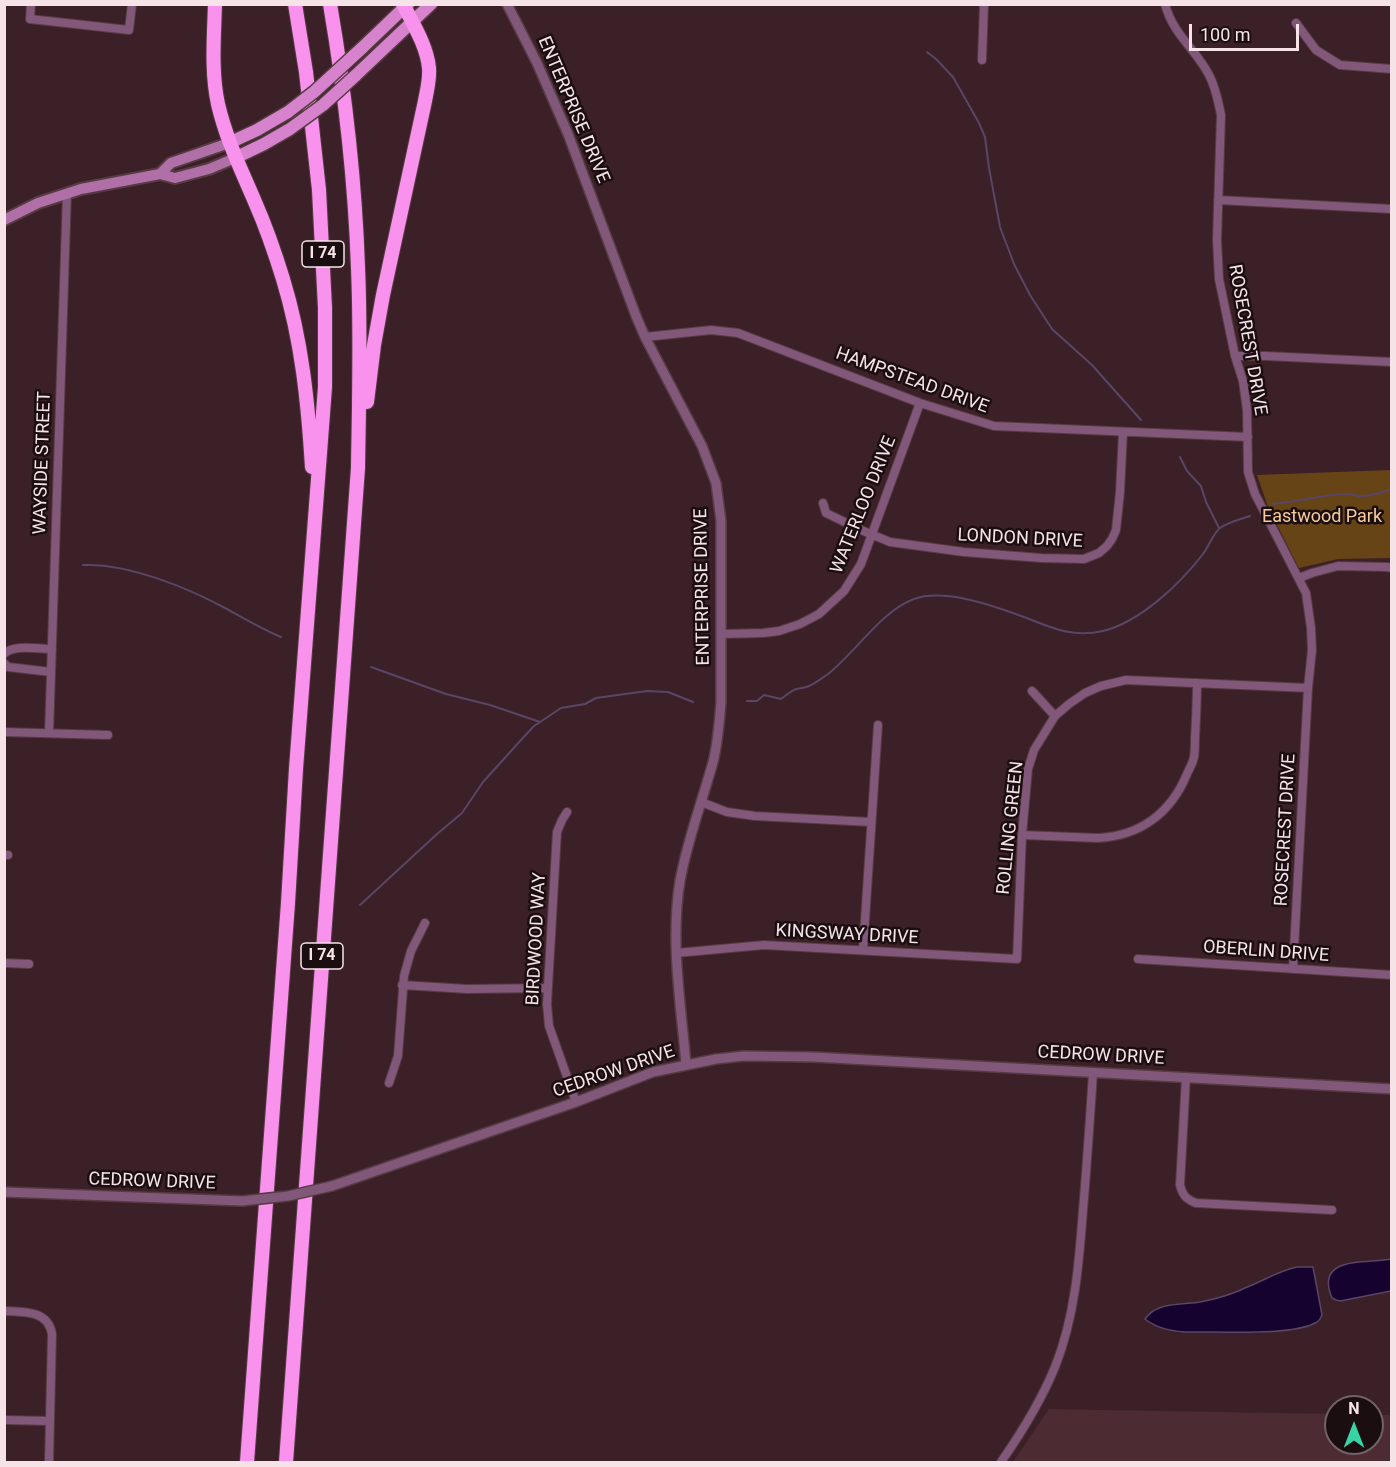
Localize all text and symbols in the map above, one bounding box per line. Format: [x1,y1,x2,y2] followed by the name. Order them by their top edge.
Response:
[1192,12,1302,50] scale bar
[1200,24,1251,45] text: 100 m
[532,33,614,187] street label: ENTERPRISE DRIVE
[302,241,344,267] road number: I 74
[1223,263,1271,417] street label: ROSECREST DRIVE
[833,343,991,419] street label: HAMPSTEAD DRIVE
[30,391,56,535] street label: WAYSIDE STREET
[827,433,901,577] street label: WATERLOO DRIVE
[1262,506,1382,528] park label: Eastwood Park
[691,508,715,666] street label: ENTERPRISE DRIVE
[957,525,1083,553] street label: LONDON DRIVE
[1271,753,1301,907] street label: ROSECREST DRIVE
[993,760,1029,896] street label: ROLLING GREEN
[523,872,551,1006] street label: BIRDWOOD WAY
[775,920,919,950] street label: KINGSWAY DRIVE
[1202,937,1330,967] street label: OBERLIN DRIVE
[301,943,343,969] road number: I 74
[550,1041,678,1103] street label: CEDROW DRIVE
[1037,1042,1165,1070] street label: CEDROW DRIVE
[88,1169,216,1195] street label: CEDROW DRIVE
[1324,1395,1384,1455] north arrow
[1348,1399,1360,1418] text: N

